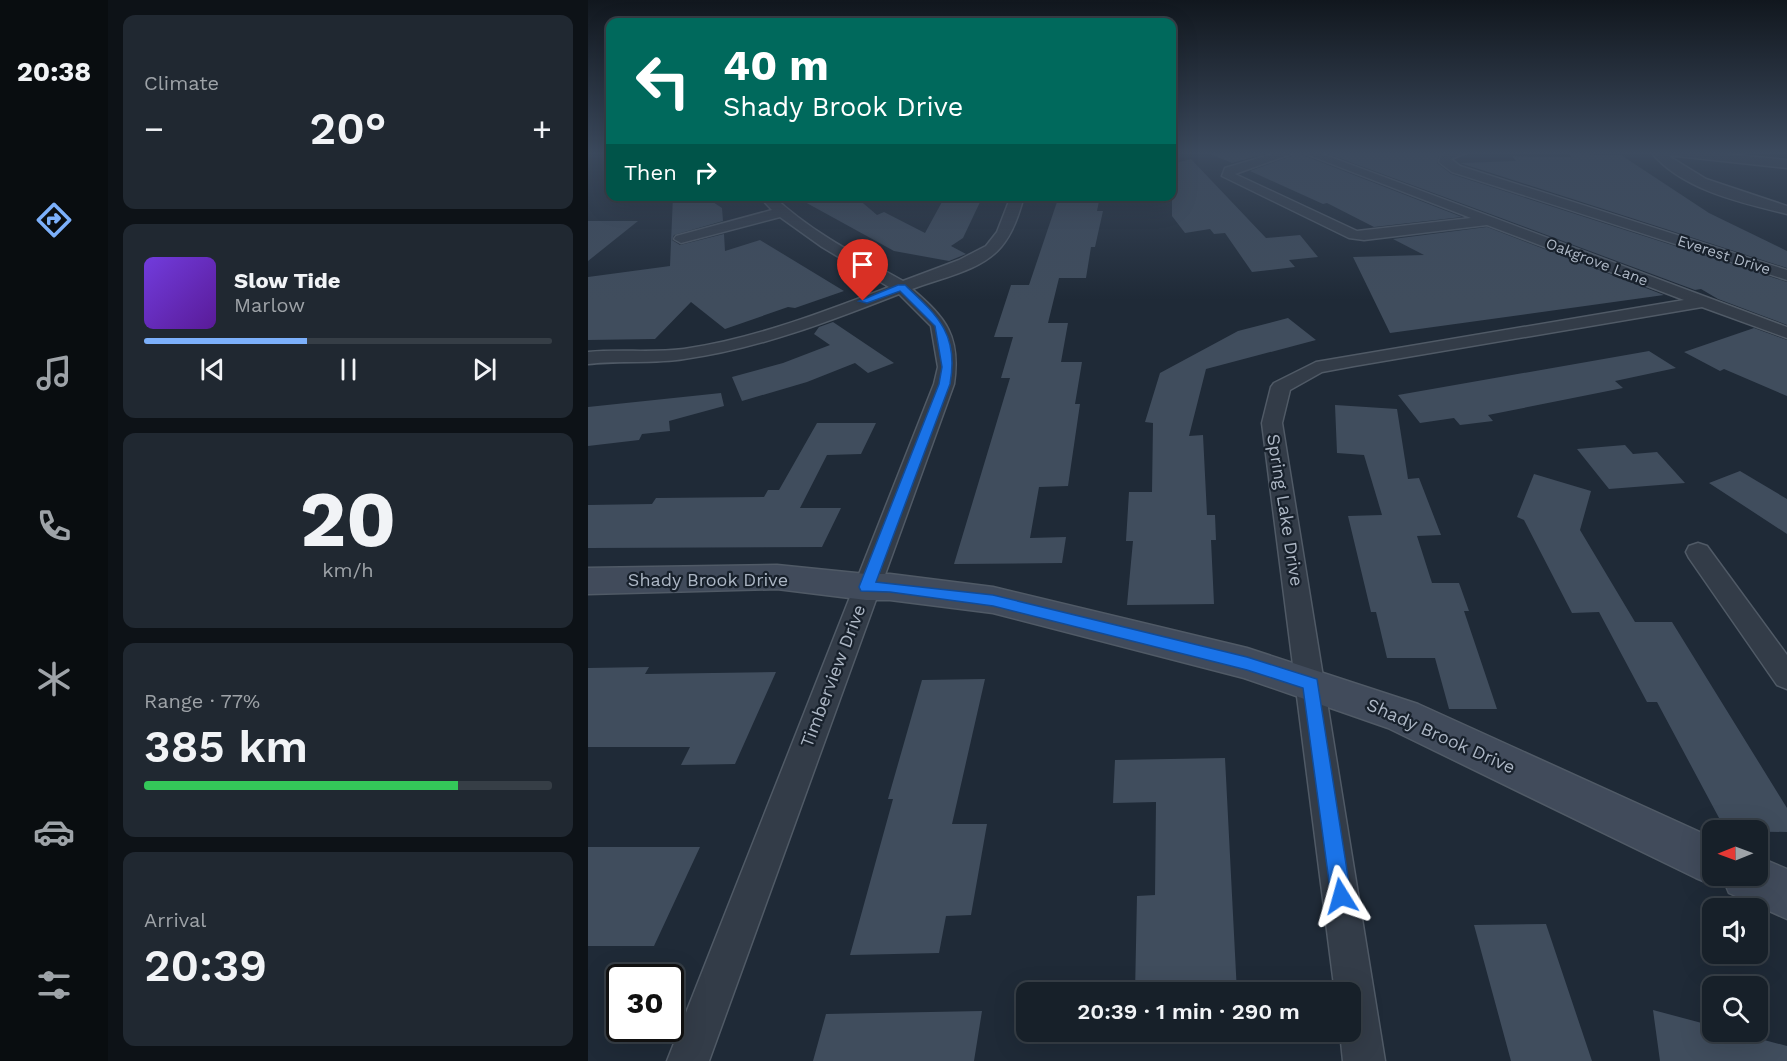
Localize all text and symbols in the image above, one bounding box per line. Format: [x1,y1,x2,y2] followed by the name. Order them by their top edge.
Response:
[723,41,829,90] text: 40 m
[624,42,702,120] icon: left
[17,56,91,88] text: 20:38
[144,71,219,95] text: Climate
[723,91,963,123] text: Shady Brook Drive
[310,102,386,155] text: 20°
[144,109,164,148] text: −
[532,109,552,148] text: +
[689,156,722,189] icon: right
[624,160,677,185] text: Then
[33,199,75,241] icon: directions
[1675,231,1773,279] street label: Everest Drive
[1543,234,1651,290] street label: Oakgrove Lane
[837,239,888,301] pin
[846,248,879,281] icon: arrive
[234,268,341,293] text: Slow Tide
[234,293,305,317] text: Marlow
[33,352,75,394] icon: music
[196,353,229,386] icon: previous
[332,353,365,386] icon: pause
[468,353,501,386] icon: next
[1263,432,1308,588] street label: Spring Lake Drive
[300,473,396,565] text: 20
[33,505,75,547] icon: phone
[322,558,374,582] text: km/h
[628,569,788,590] street label: Shady Brook Drive
[796,601,869,750] street label: Timberview Drive
[33,658,75,700] icon: climate
[144,689,260,713] text: Range · 77%
[1364,693,1519,778] street label: Shady Brook Drive
[144,720,308,773] text: 385 km
[33,811,75,853] icon: car
[1702,820,1768,886] north arrow
[1702,820,1768,1042] map controls
[1309,864,1373,928] position arrow
[1702,898,1768,964] button: sound
[144,908,206,932] text: Arrival
[144,939,267,992] text: 20:39
[33,964,75,1006] icon: filters
[606,964,684,1042] speed limit sign: 30
[1702,976,1768,1042] button: search
[1077,999,1300,1024] text: 20:39 · 1 min · 290 m

